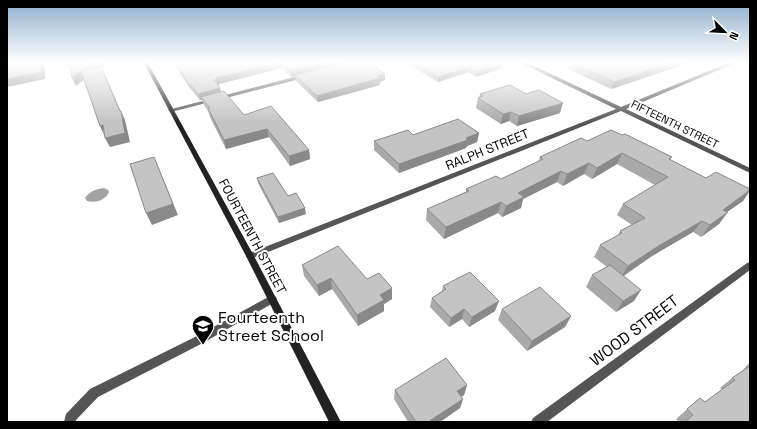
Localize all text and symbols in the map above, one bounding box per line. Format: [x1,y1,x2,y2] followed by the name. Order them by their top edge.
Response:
[705,12,745,52] north arrow
[726,30,742,42] text: N
[629,97,722,152] street label: FIFTEENTH STREET
[443,125,532,174] street label: RALPH STREET
[215,176,290,297] street label: FOURTEENTH STREET
[586,290,683,371] street label: WOOD STREET
[218,307,324,346] place label: Fourteenth Street School
[190,313,216,346] school or university icon: Fourteenth Street School

